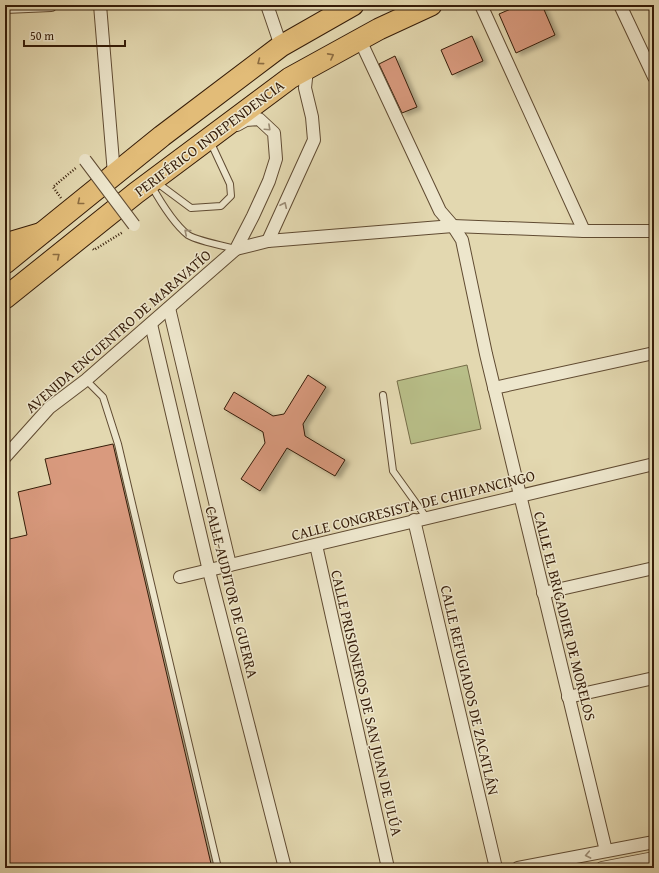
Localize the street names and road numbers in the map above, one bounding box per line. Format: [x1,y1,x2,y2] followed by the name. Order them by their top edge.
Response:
[130,75,288,201] street label: PERIFÉRICO INDEPENDENCIA
[21,244,215,418] street label: AVENIDA ENCUENTRO DE MARAVATÍO
[289,465,537,545] street label: CALLE CONGRESISTA DE CHILPANCINGO
[200,504,264,680] street label: CALLE AUDITOR DE GUERRA
[529,509,601,723] street label: CALLE EL BRIGADIER DE MORELOS
[326,568,408,838] street label: CALLE PRISIONEROS DE SAN JUAN DE ULÚA
[436,583,504,797] street label: CALLE REFUGIADOS DE ZACATLÁN

